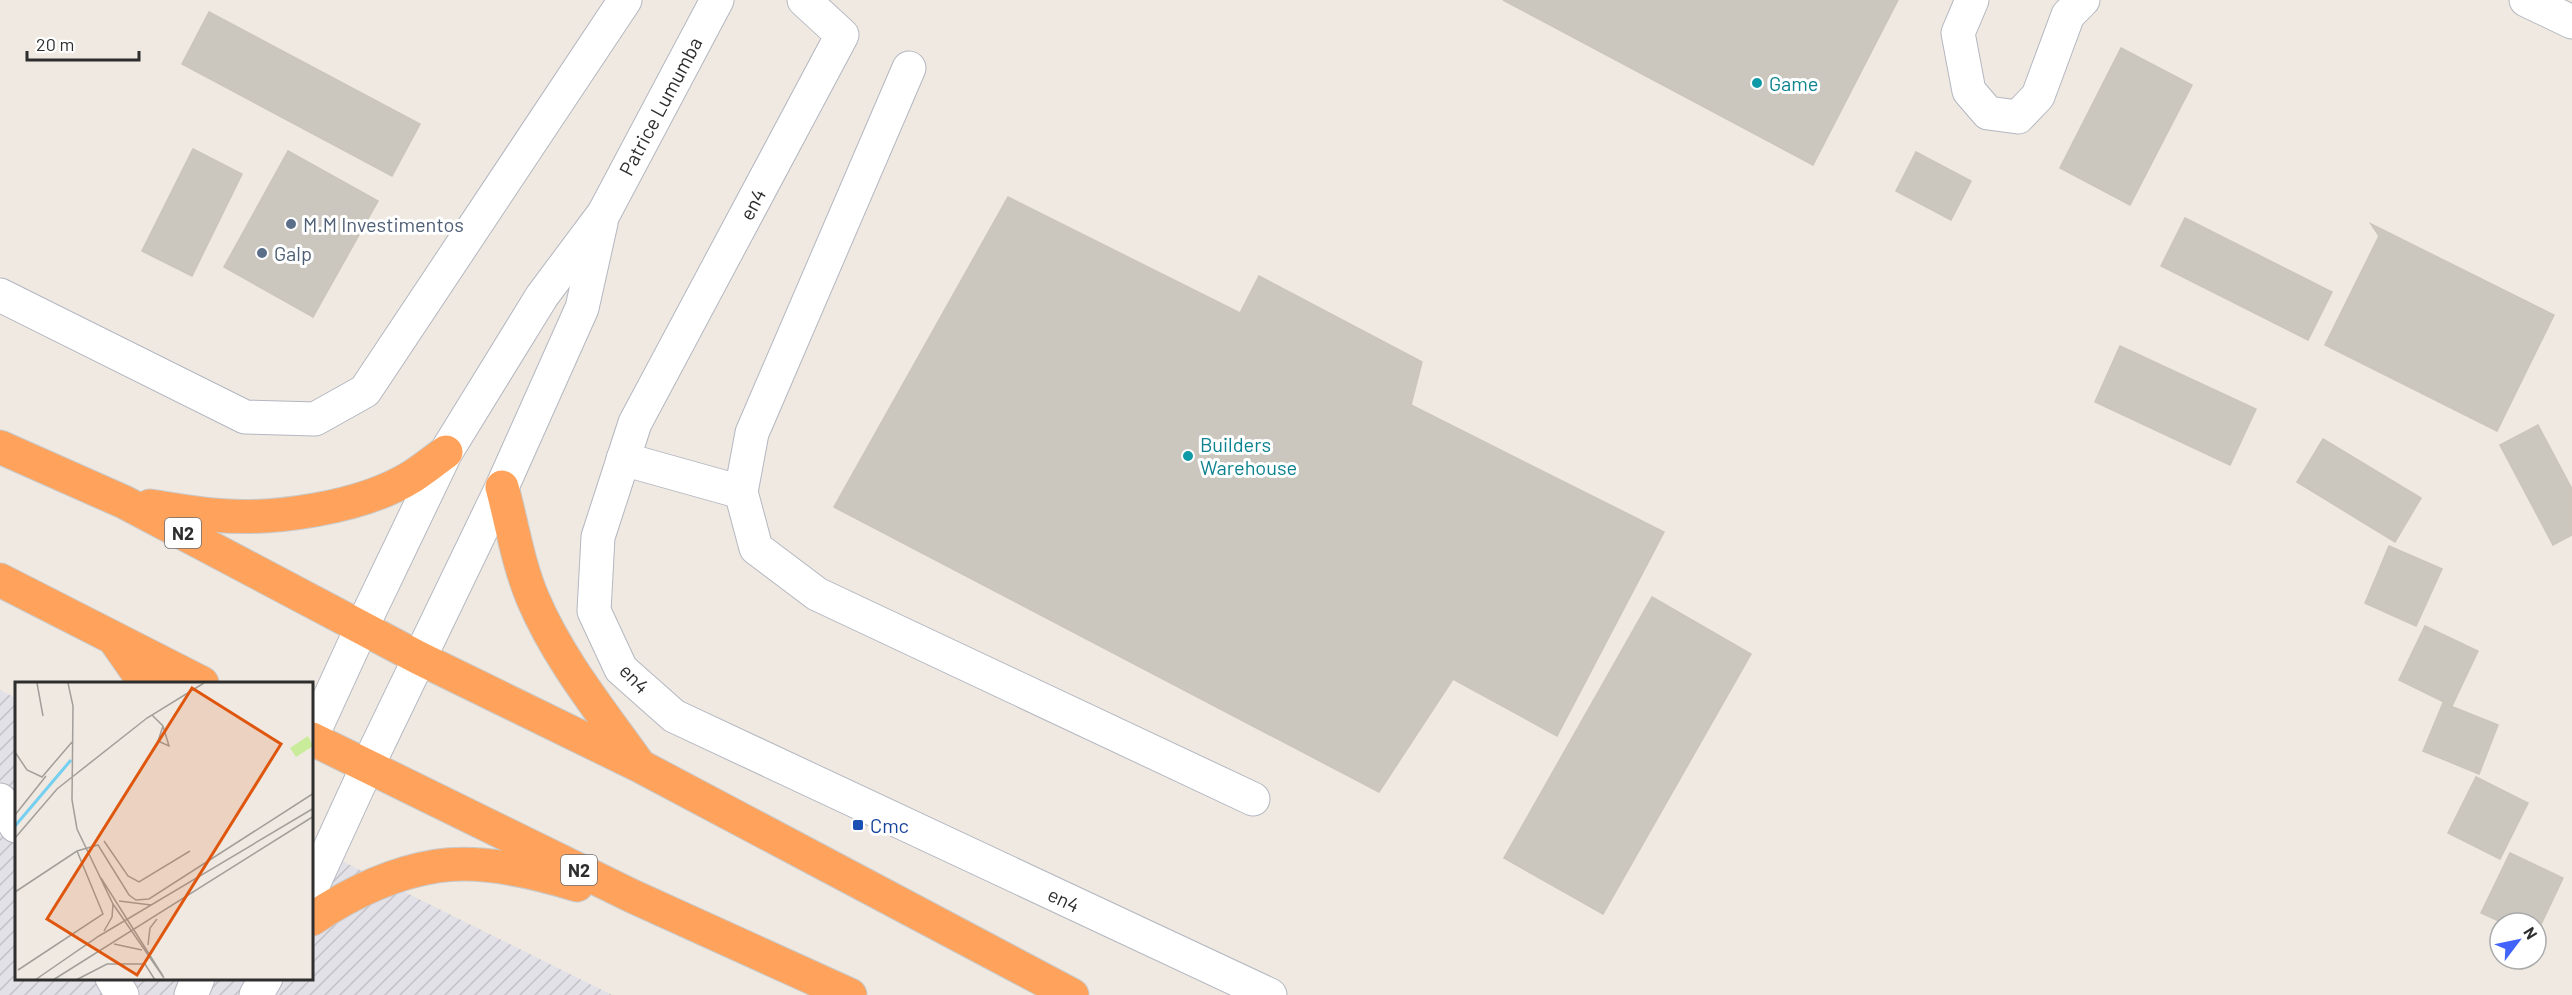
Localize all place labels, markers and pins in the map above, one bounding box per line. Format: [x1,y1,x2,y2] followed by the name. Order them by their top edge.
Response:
[1769,71,1818,95] place label: Game
[1750,76,1764,90] marker: Game
[303,212,464,236] place label: M.M Investimentos
[284,217,298,231] marker: M.M Investimentos
[274,241,312,265] place label: Galp
[255,246,269,260] marker: Galp
[1200,432,1297,479] place label: Builders Warehouse
[1181,449,1195,463] marker: Builders Warehouse
[870,813,909,837] place label: Cmc
[851,818,865,832] marker: Cmc

